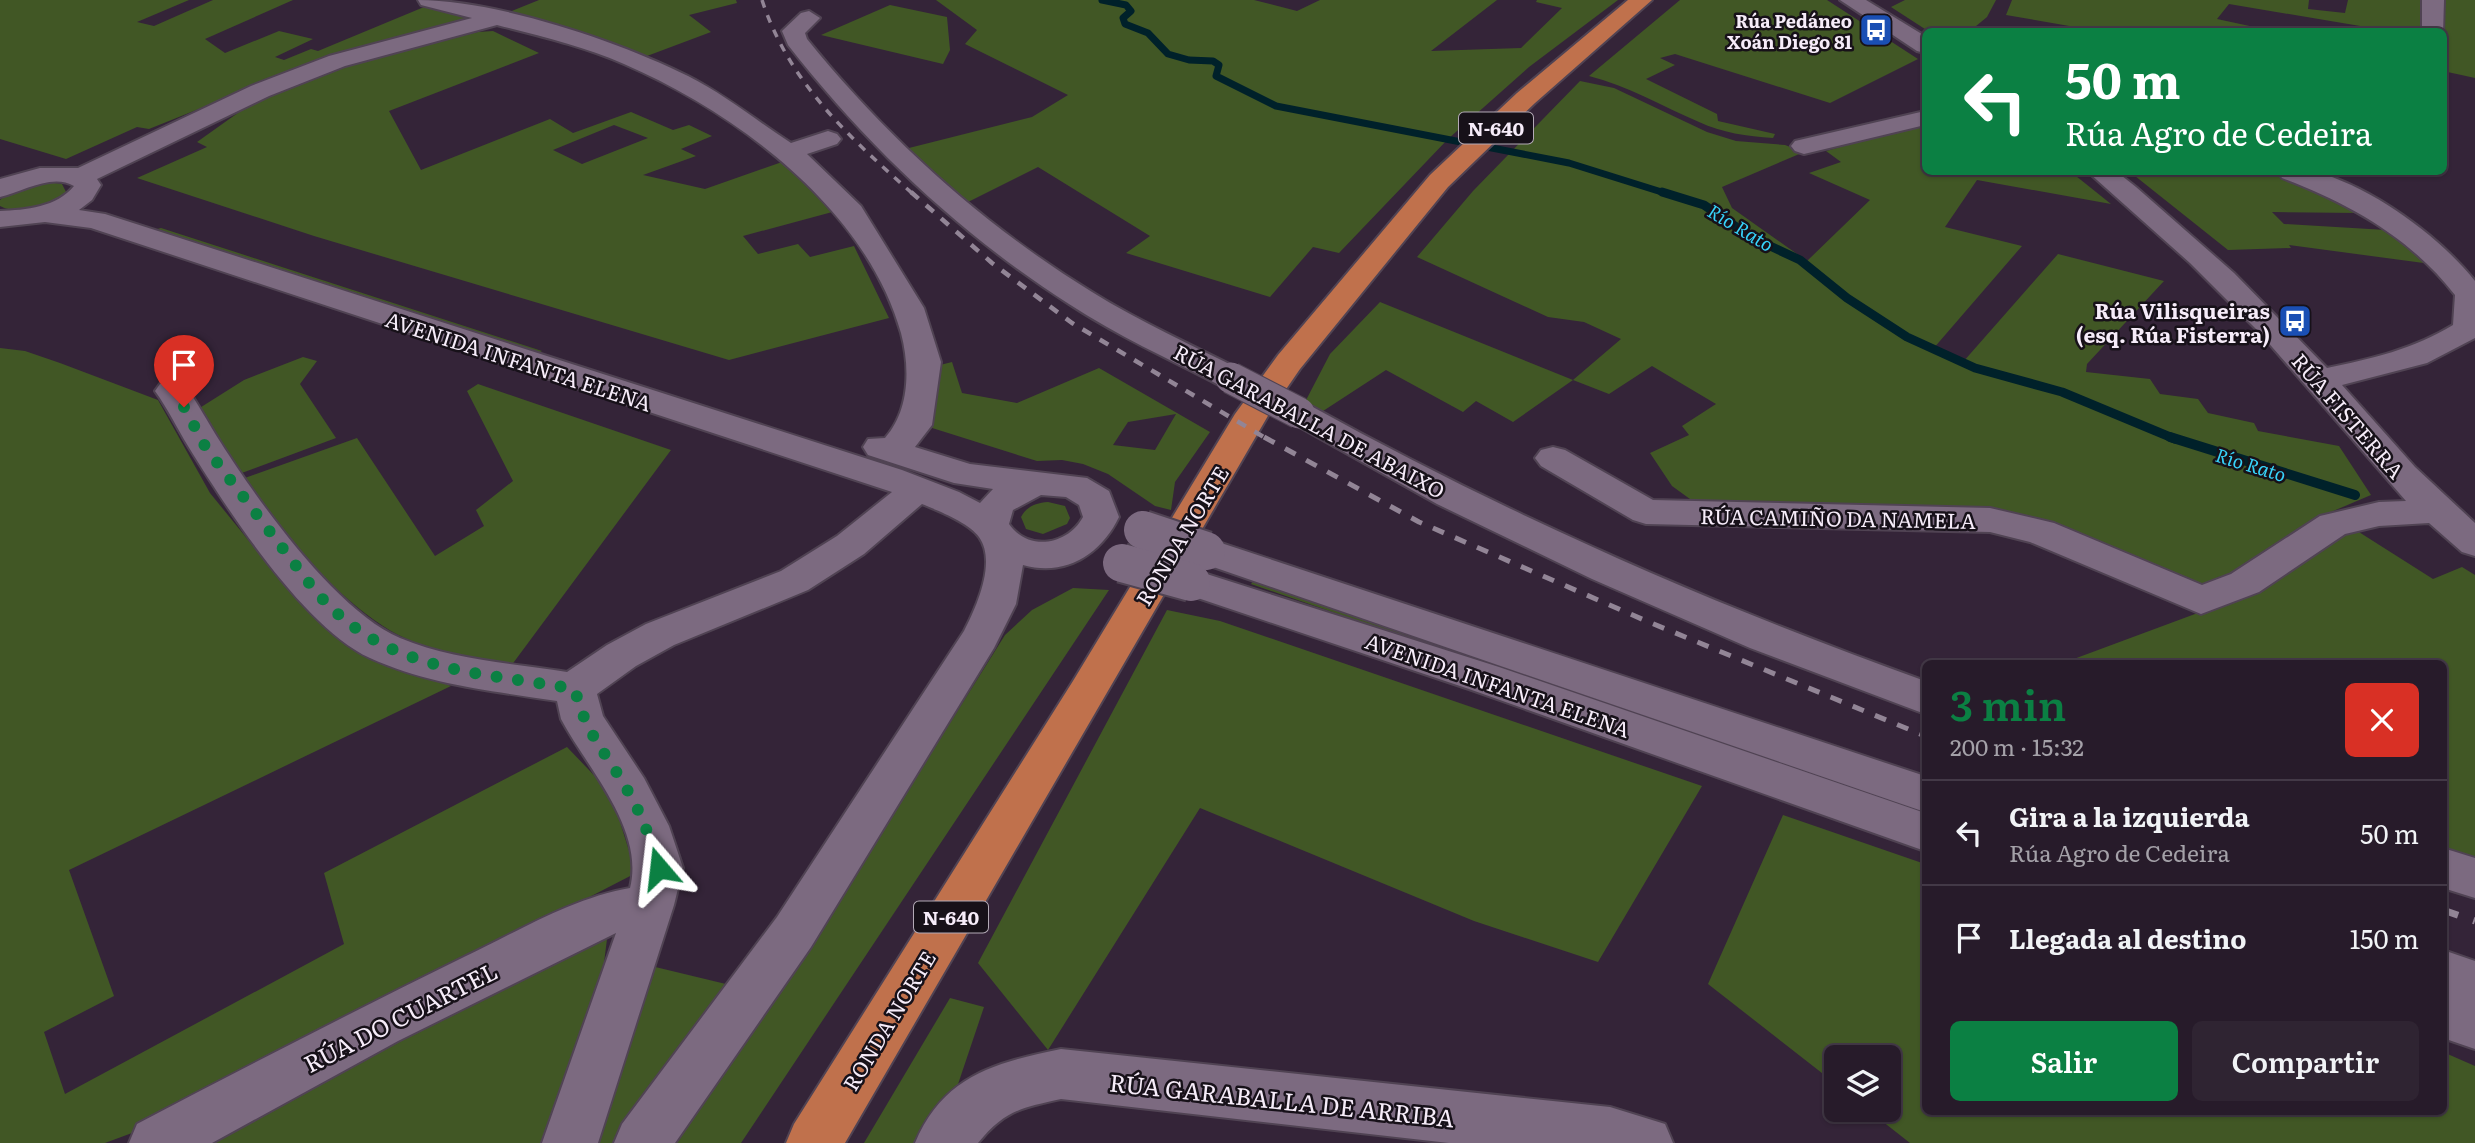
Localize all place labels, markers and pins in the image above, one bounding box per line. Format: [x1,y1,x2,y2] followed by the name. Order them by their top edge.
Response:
[1727,7,1853,55] place label: Rúa Pedáneo Xoán Diego 81
[1857,11,1895,49] bus stop icon: Rúa Pedáneo Xoán Diego 81
[2076,294,2270,349] place label: Rúa Vilisqueiras (esq. Rúa Fisterra)
[2276,302,2314,340] bus stop icon: Rúa Vilisqueiras (esq. Rúa Fisterra)
[154,335,214,407] pin

